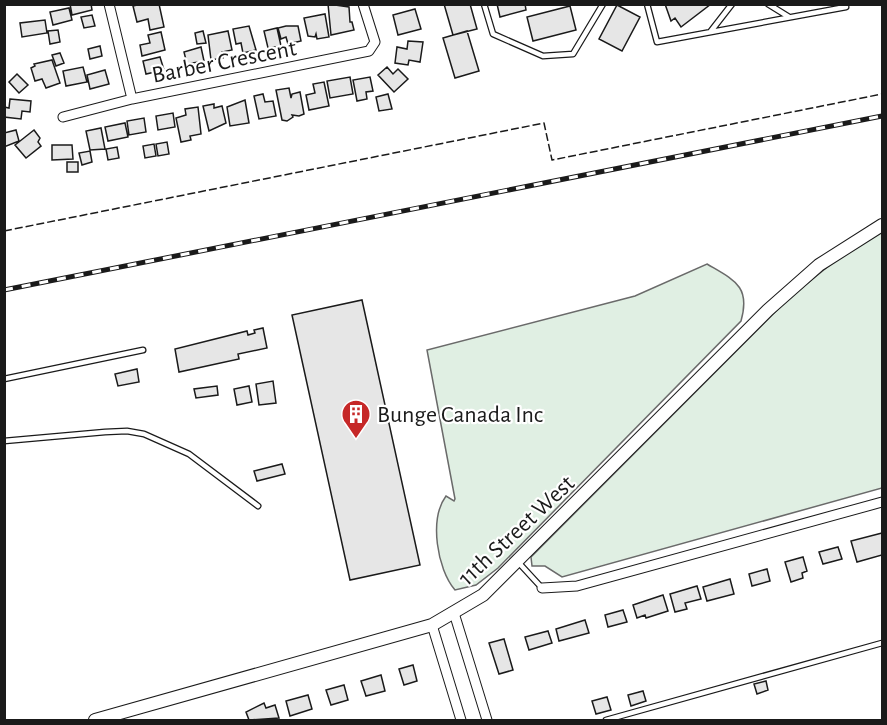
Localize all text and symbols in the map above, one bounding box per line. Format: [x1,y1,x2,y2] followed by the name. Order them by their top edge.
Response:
[150,36,299,88] street label: Barber Crescent
[340,398,372,440] building icon: Bunge Canada Inc
[377,403,543,427] place label: Bunge Canada Inc
[454,471,580,590] street label: 11th Street West

